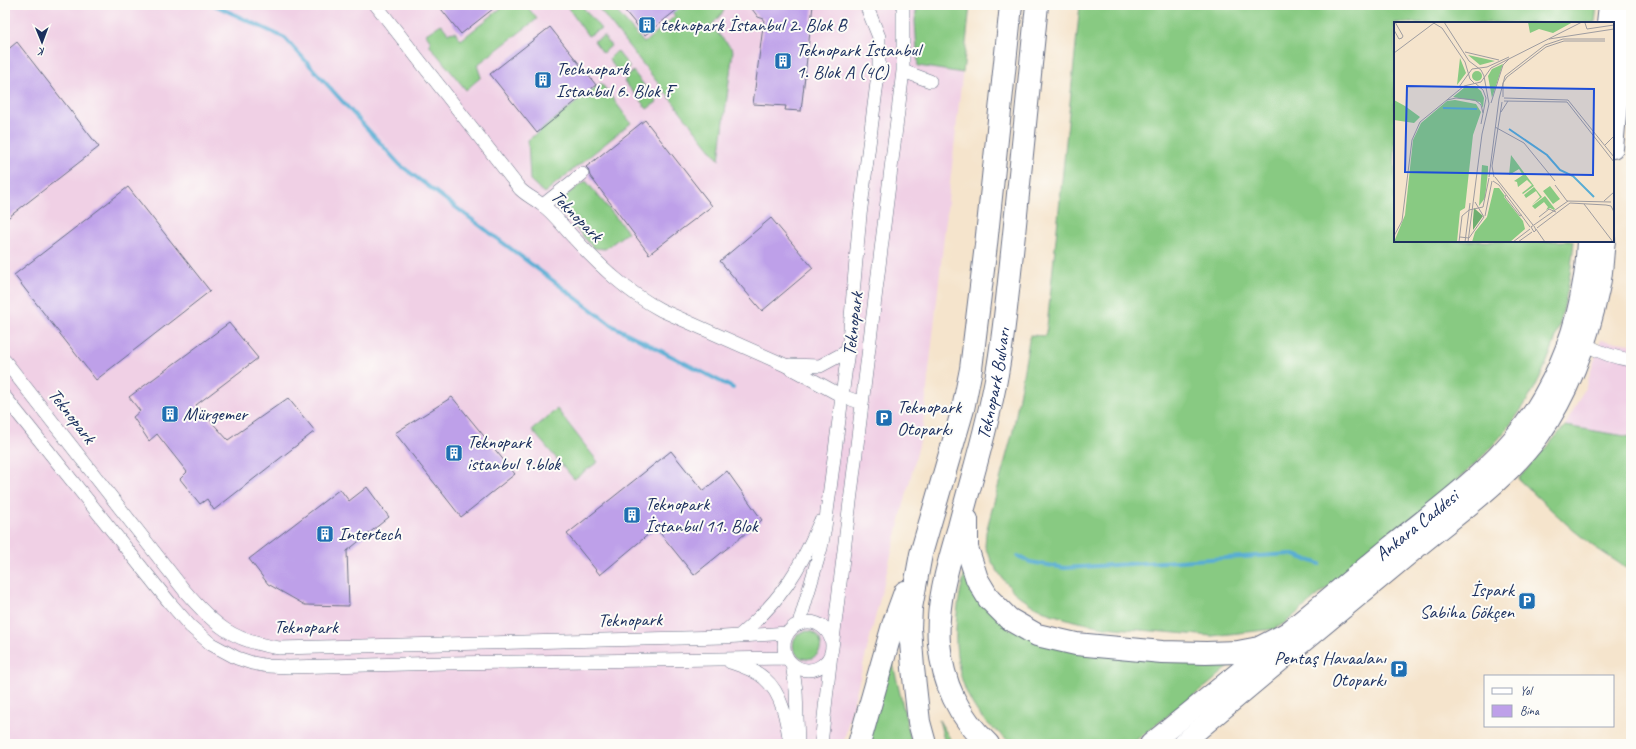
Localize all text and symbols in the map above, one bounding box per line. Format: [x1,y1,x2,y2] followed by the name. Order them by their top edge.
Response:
[660,13,848,37] place label: teknopark İstanbul 2. Blok B
[637,15,657,35] building icon: teknopark İstanbul 2. Blok B
[22,22,62,62] north arrow
[1394,22,1614,242] inset map
[796,38,924,84] place label: Teknopark İstanbul 1. Blok A (4C)
[37,45,45,59] text: K
[773,51,793,71] building icon: Teknopark İstanbul 1. Blok A (4C)
[556,57,678,103] place label: Technopark Istanbul 6. Blok F
[533,70,553,90] building icon: Technopark Istanbul 6. Blok F
[546,185,609,248] street label: Teknopark
[837,290,869,357] street label: Teknopark
[971,325,1016,442] street label: Teknopark Bulvarı
[43,383,102,449] street label: Teknopark
[897,395,962,441] place label: Teknopark Otoparkı
[183,402,249,426] place label: Mürgemer
[160,404,180,424] building icon: Mürgemer
[874,408,894,428] parking icon: Teknopark Otoparkı
[467,430,562,476] place label: Teknopark istanbul 9.blok
[444,443,464,463] building icon: Teknopark istanbul 9.blok
[1370,483,1465,566] street label: Ankara Caddesi
[645,492,759,538] place label: Teknopark İstanbul 11. Blok
[622,505,642,525] building icon: Teknopark İstanbul 11. Blok
[338,522,401,546] place label: Intertech
[315,524,335,544] building icon: Intertech
[1419,578,1516,624] place label: İspark Sabiha Gökçen
[1517,591,1537,611] parking icon: İspark Sabiha Gökçen
[598,607,663,633] street label: Teknopark
[274,615,339,639] street label: Teknopark
[1274,646,1387,692] place label: Pentaş Havaalanı Otoparkı
[1389,659,1409,679] parking icon: Pentaş Havaalanı Otoparkı
[1484,675,1614,727] legend
[1520,683,1534,699] text: Yol
[1520,703,1540,719] text: Bina

